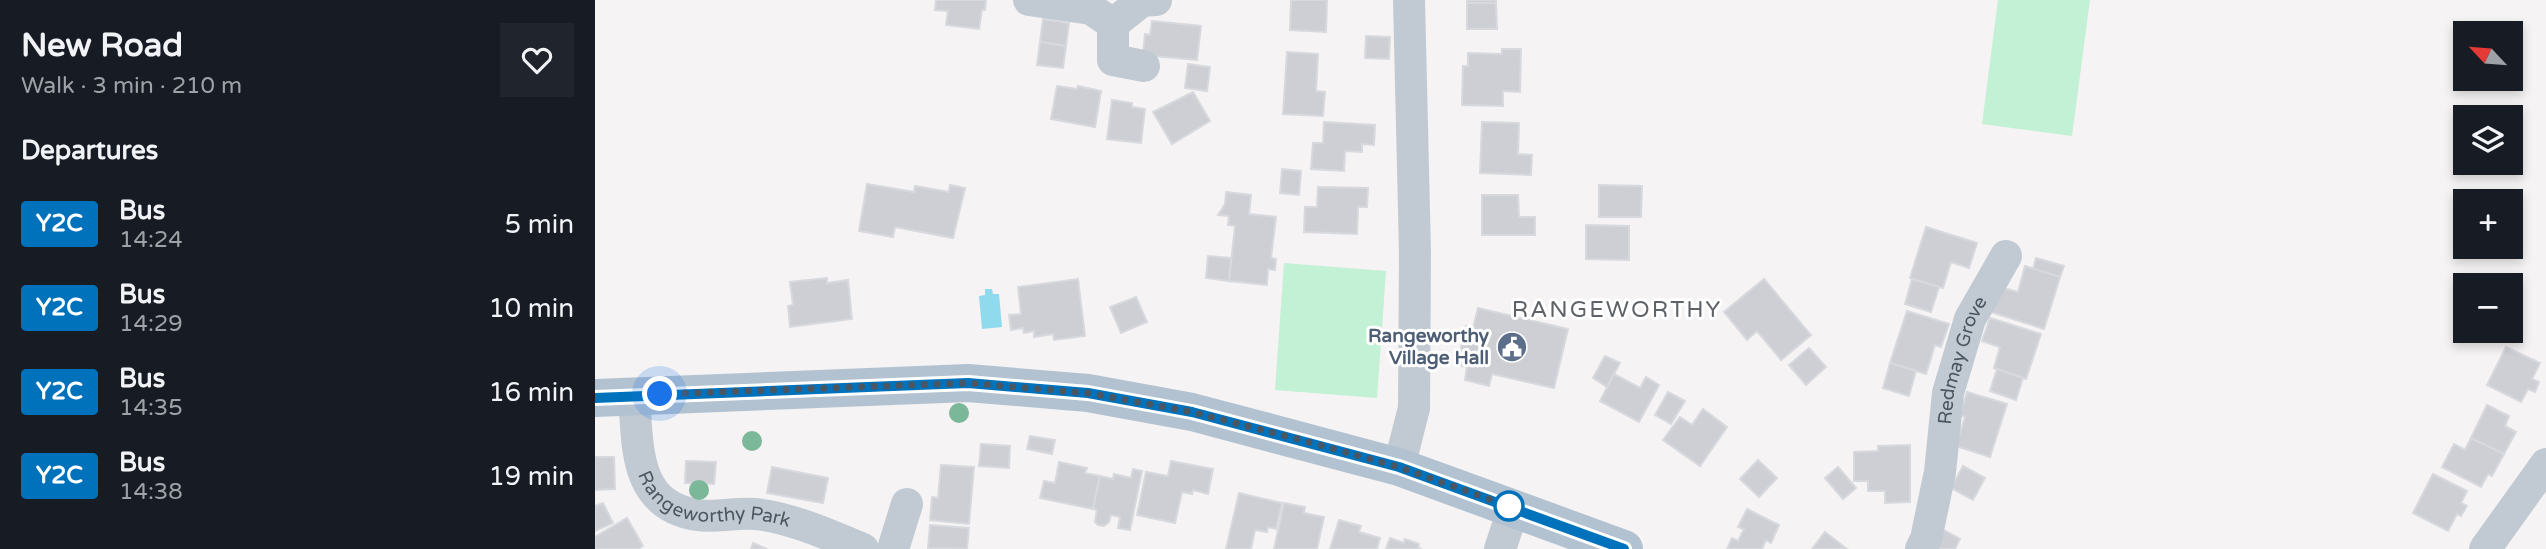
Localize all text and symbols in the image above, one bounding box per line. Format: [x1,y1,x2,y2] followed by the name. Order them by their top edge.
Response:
[2453,21,2523,91] north arrow
[2453,21,2523,343] map controls
[500,23,574,97] button: heart
[21,26,183,65] text: New Road
[21,72,242,100] text: Walk · 3 min · 210 m
[2453,105,2523,175] button: layers
[21,135,158,166] text: Departures
[2453,189,2523,259] button: +
[119,195,165,226] text: Bus
[36,209,83,238] text: Y2C
[505,209,574,240] text: 5 min
[119,226,183,254] text: 14:24
[2453,273,2523,343] button: −
[119,279,165,310] text: Bus
[1934,292,1992,425] street label: Redmay Grove
[36,293,83,322] text: Y2C
[488,293,574,324] text: 10 min
[1512,296,1722,324] district label: RANGEWORTHY
[119,310,183,338] text: 14:29
[1368,325,1490,370] place label: Rangeworthy Village Hall
[1495,330,1529,364] public building icon: Rangeworthy Village Hall
[119,363,165,394] text: Bus
[642,376,677,411] your location
[36,377,83,406] text: Y2C
[488,377,574,408] text: 16 min
[119,394,183,422] text: 14:35
[119,447,165,478] text: Bus
[36,461,83,490] text: Y2C
[488,461,574,492] text: 19 min
[633,468,793,532] street label: Rangeworthy Park
[119,478,183,506] text: 14:38
[1494,491,1524,521] unlabelled marker

